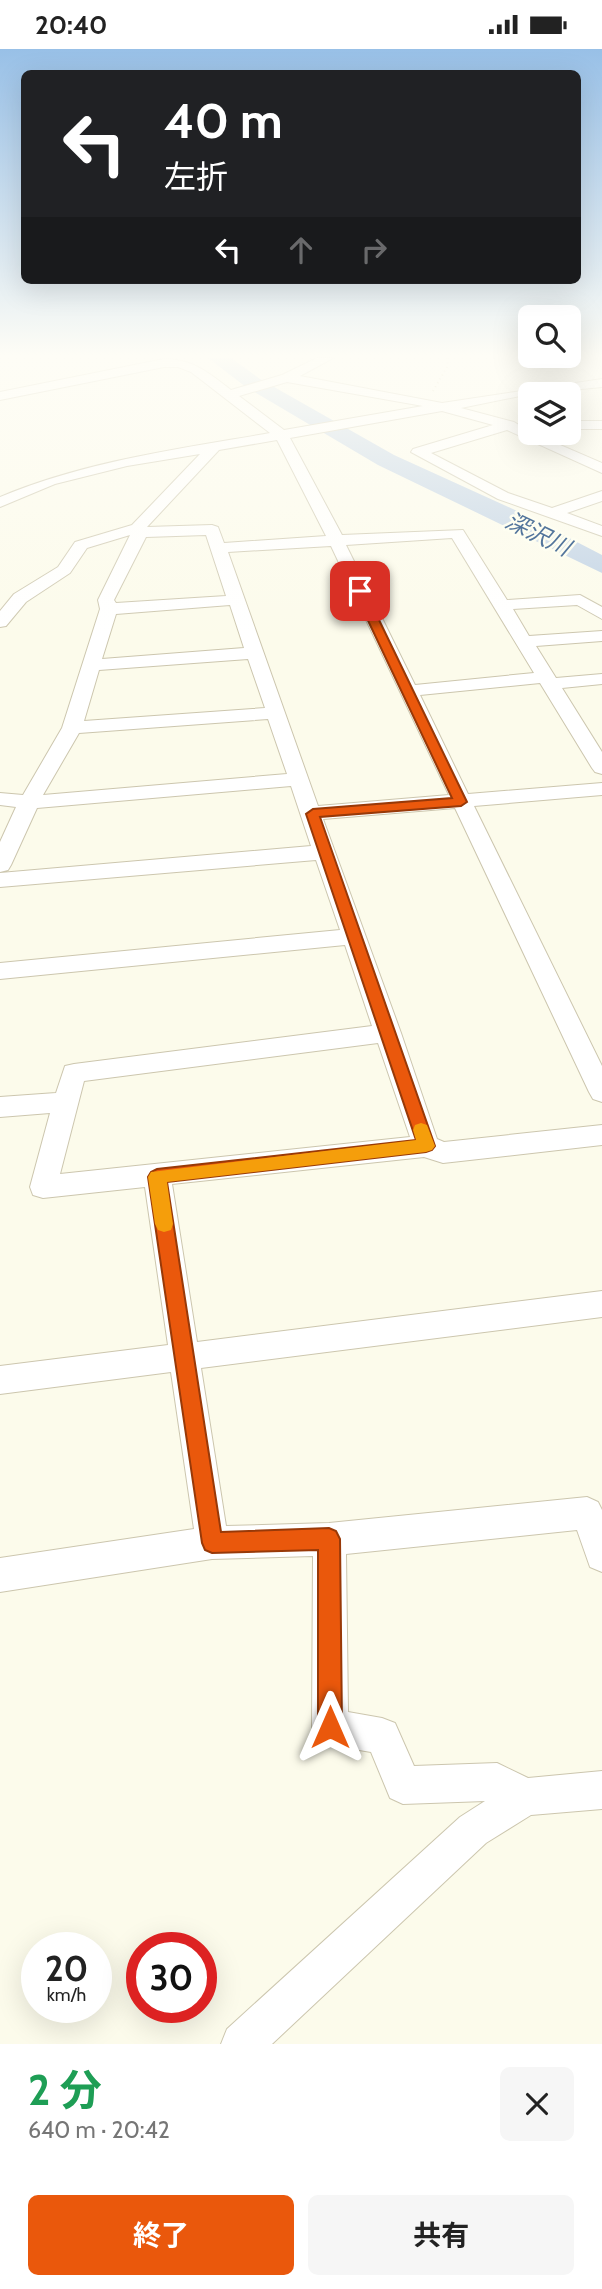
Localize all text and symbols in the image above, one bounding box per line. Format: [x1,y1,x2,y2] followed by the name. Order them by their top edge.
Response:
[35,9,107,41] text: 20:40
[164,91,283,150] text: 40 m
[49,98,140,189] icon: left
[164,157,228,196] text: 左折
[209,231,247,269] icon: left
[282,231,320,269] icon: ahead
[355,231,393,269] icon: right
[518,305,581,445] map controls
[518,305,581,368] button: search
[518,382,581,445] button: layers
[501,506,578,563] water label: 深沢川
[330,561,390,621] pin
[341,572,379,610] icon: arrive
[293,1690,367,1764] position arrow
[126,1932,217,2023] speed limit sign: 30
[45,1947,88,1990] text: 20
[47,1984,86,2006] text: km/h
[28,2064,102,2116] text: 2 分
[500,2067,574,2141] button: close
[28,2116,170,2144] text: 640 m · 20:42
[28,2195,294,2275] button: 終了
[308,2195,574,2275] button: 共有

